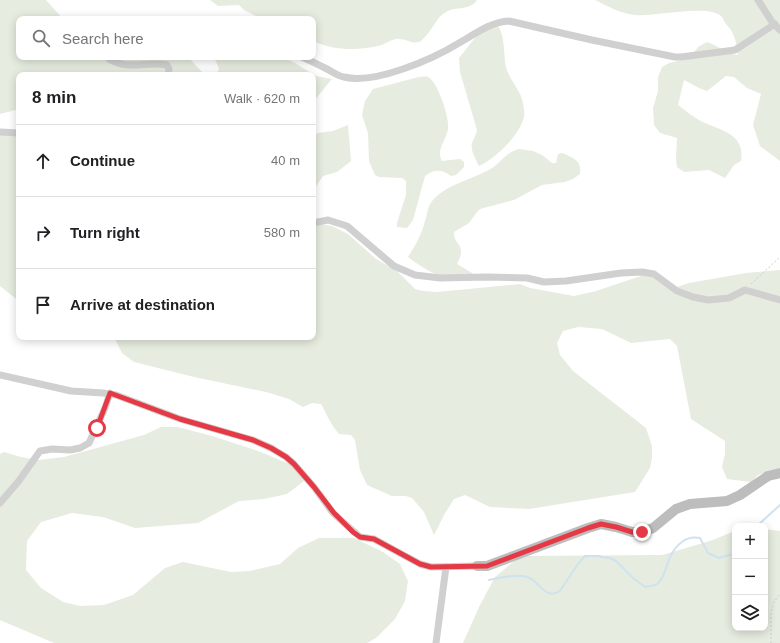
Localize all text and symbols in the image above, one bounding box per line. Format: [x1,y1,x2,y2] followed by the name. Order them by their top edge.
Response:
[16,16,316,60] search box
[30,27,52,49] icon: search
[62,30,144,47] text: Search here
[32,88,76,107] text: 8 min
[224,91,300,106] text: Walk · 620 m
[32,150,54,172] icon: ahead
[70,152,135,169] text: Continue
[271,153,300,168] text: 40 m
[32,222,54,244] icon: right
[70,224,140,241] text: Turn right
[264,225,300,240] text: 580 m
[32,294,54,316] icon: arrive
[70,296,215,313] text: Arrive at destination
[88,419,106,437] route start
[633,523,651,541] route end
[732,523,768,631] map controls
[732,523,768,559] button: +
[732,559,768,595] button: −
[732,595,768,631] button: layers

